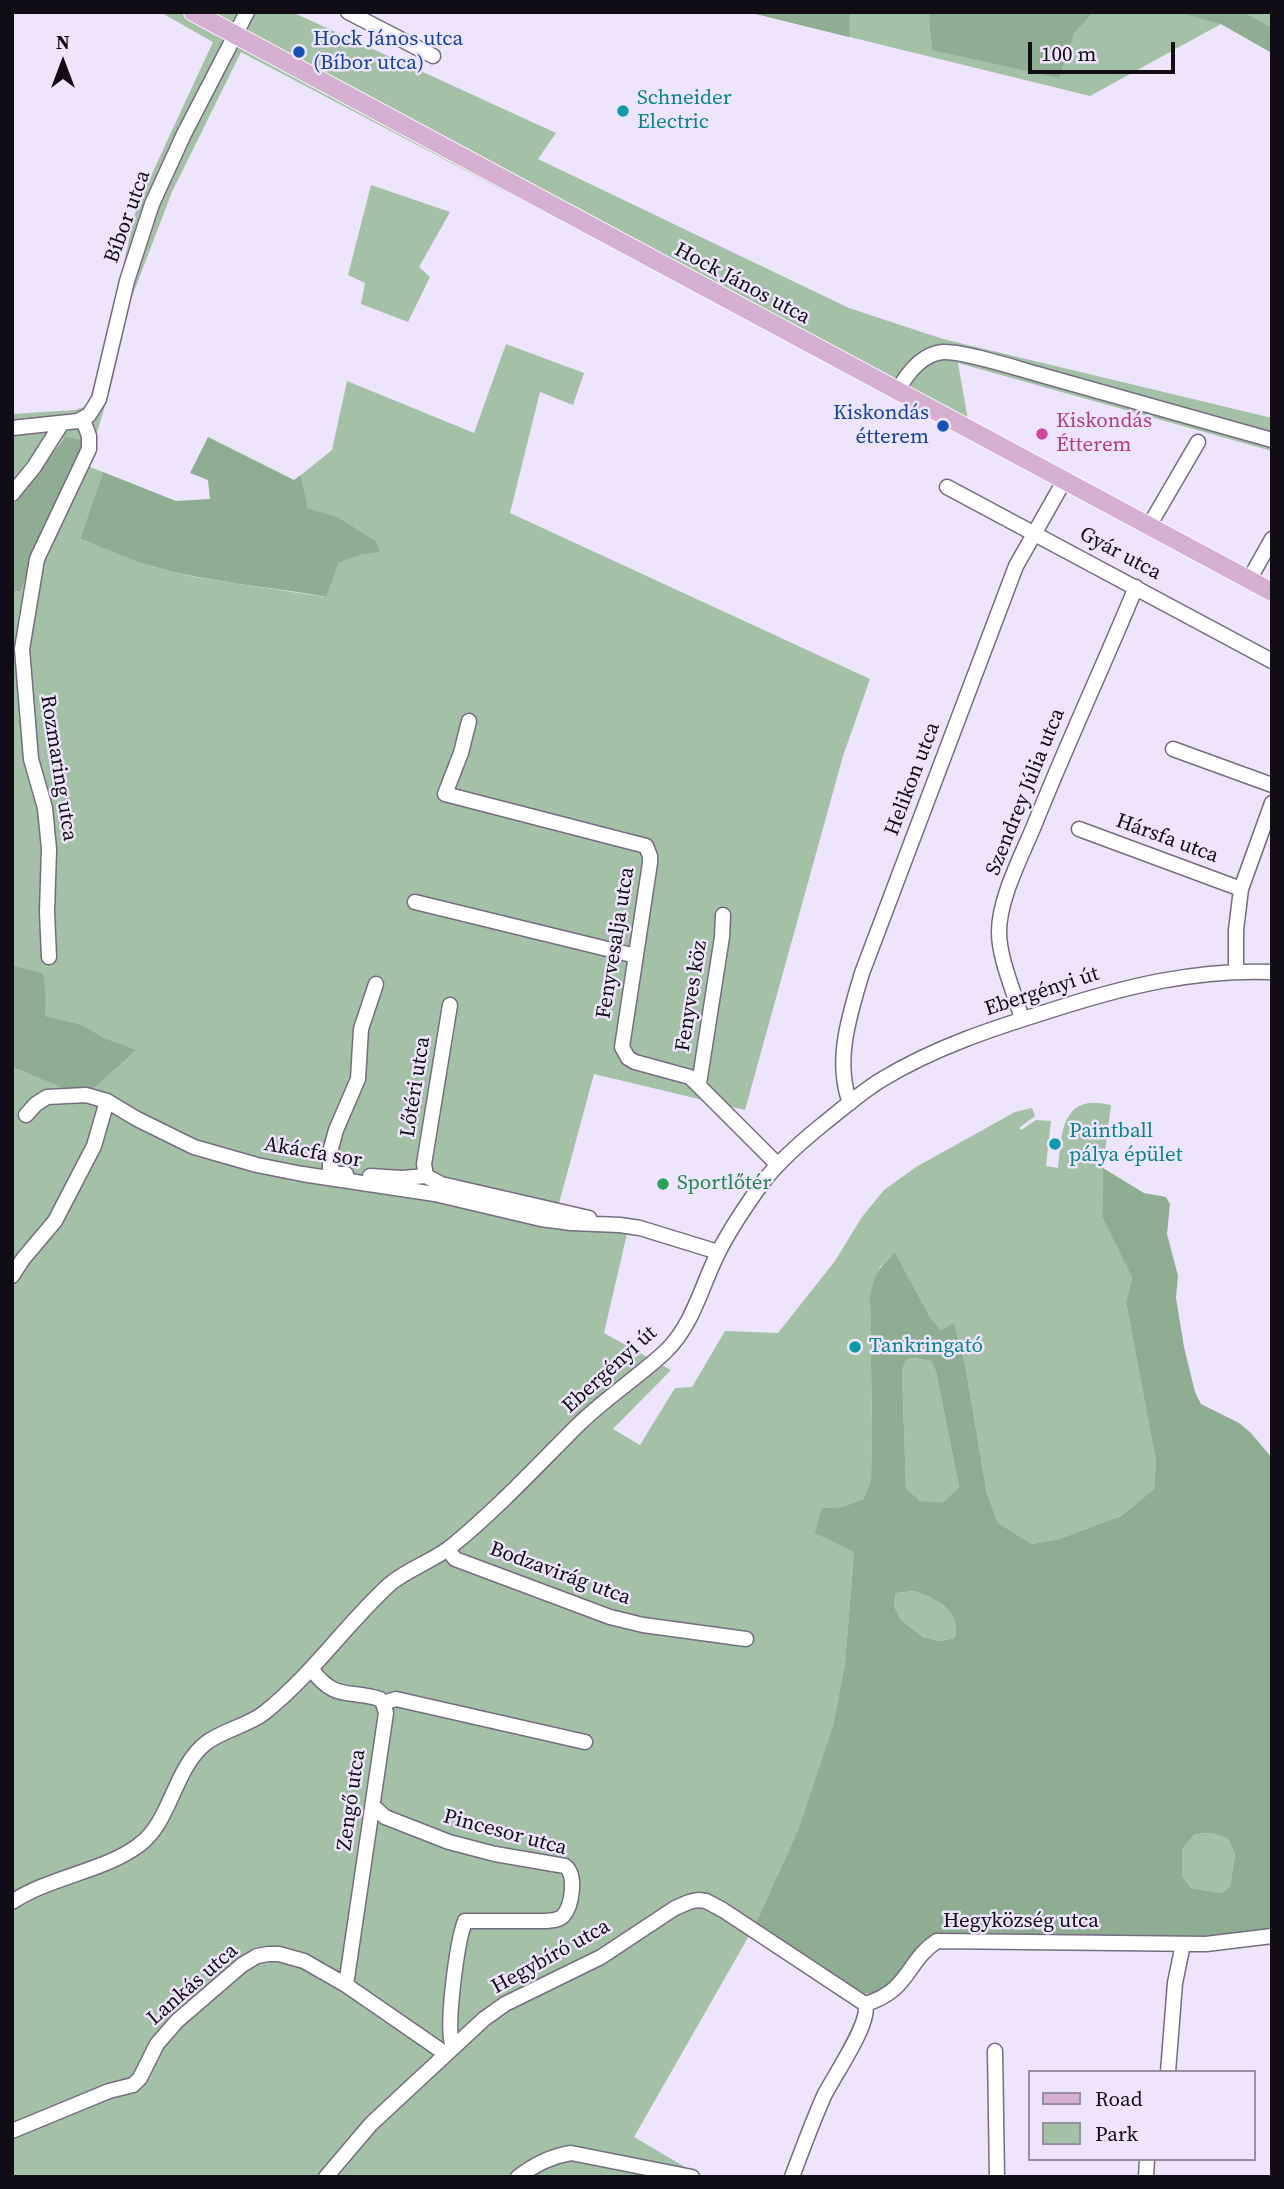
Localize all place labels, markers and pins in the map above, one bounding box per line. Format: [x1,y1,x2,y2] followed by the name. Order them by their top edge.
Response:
[313,27,463,77] place label: Hock János utca (Bíbor utca)
[291,44,307,60] marker: Hock János utca (Bíbor utca)
[637,86,732,136] place label: Schneider Electric
[615,103,631,119] marker: Schneider Electric
[833,401,929,451] place label: Kiskondás étterem
[1056,409,1152,459] place label: Kiskondás Étterem
[935,418,951,434] marker: Kiskondás étterem
[1034,426,1050,442] marker: Kiskondás Étterem
[1069,1119,1183,1169] place label: Paintball pálya épület
[1047,1136,1063,1152] marker: Paintball pálya épület
[677,1171,771,1197] place label: Sportlőtér
[655,1176,671,1192] marker: Sportlőtér
[869,1334,983,1360] place label: Tankringató
[847,1339,863,1355] marker: Tankringató

